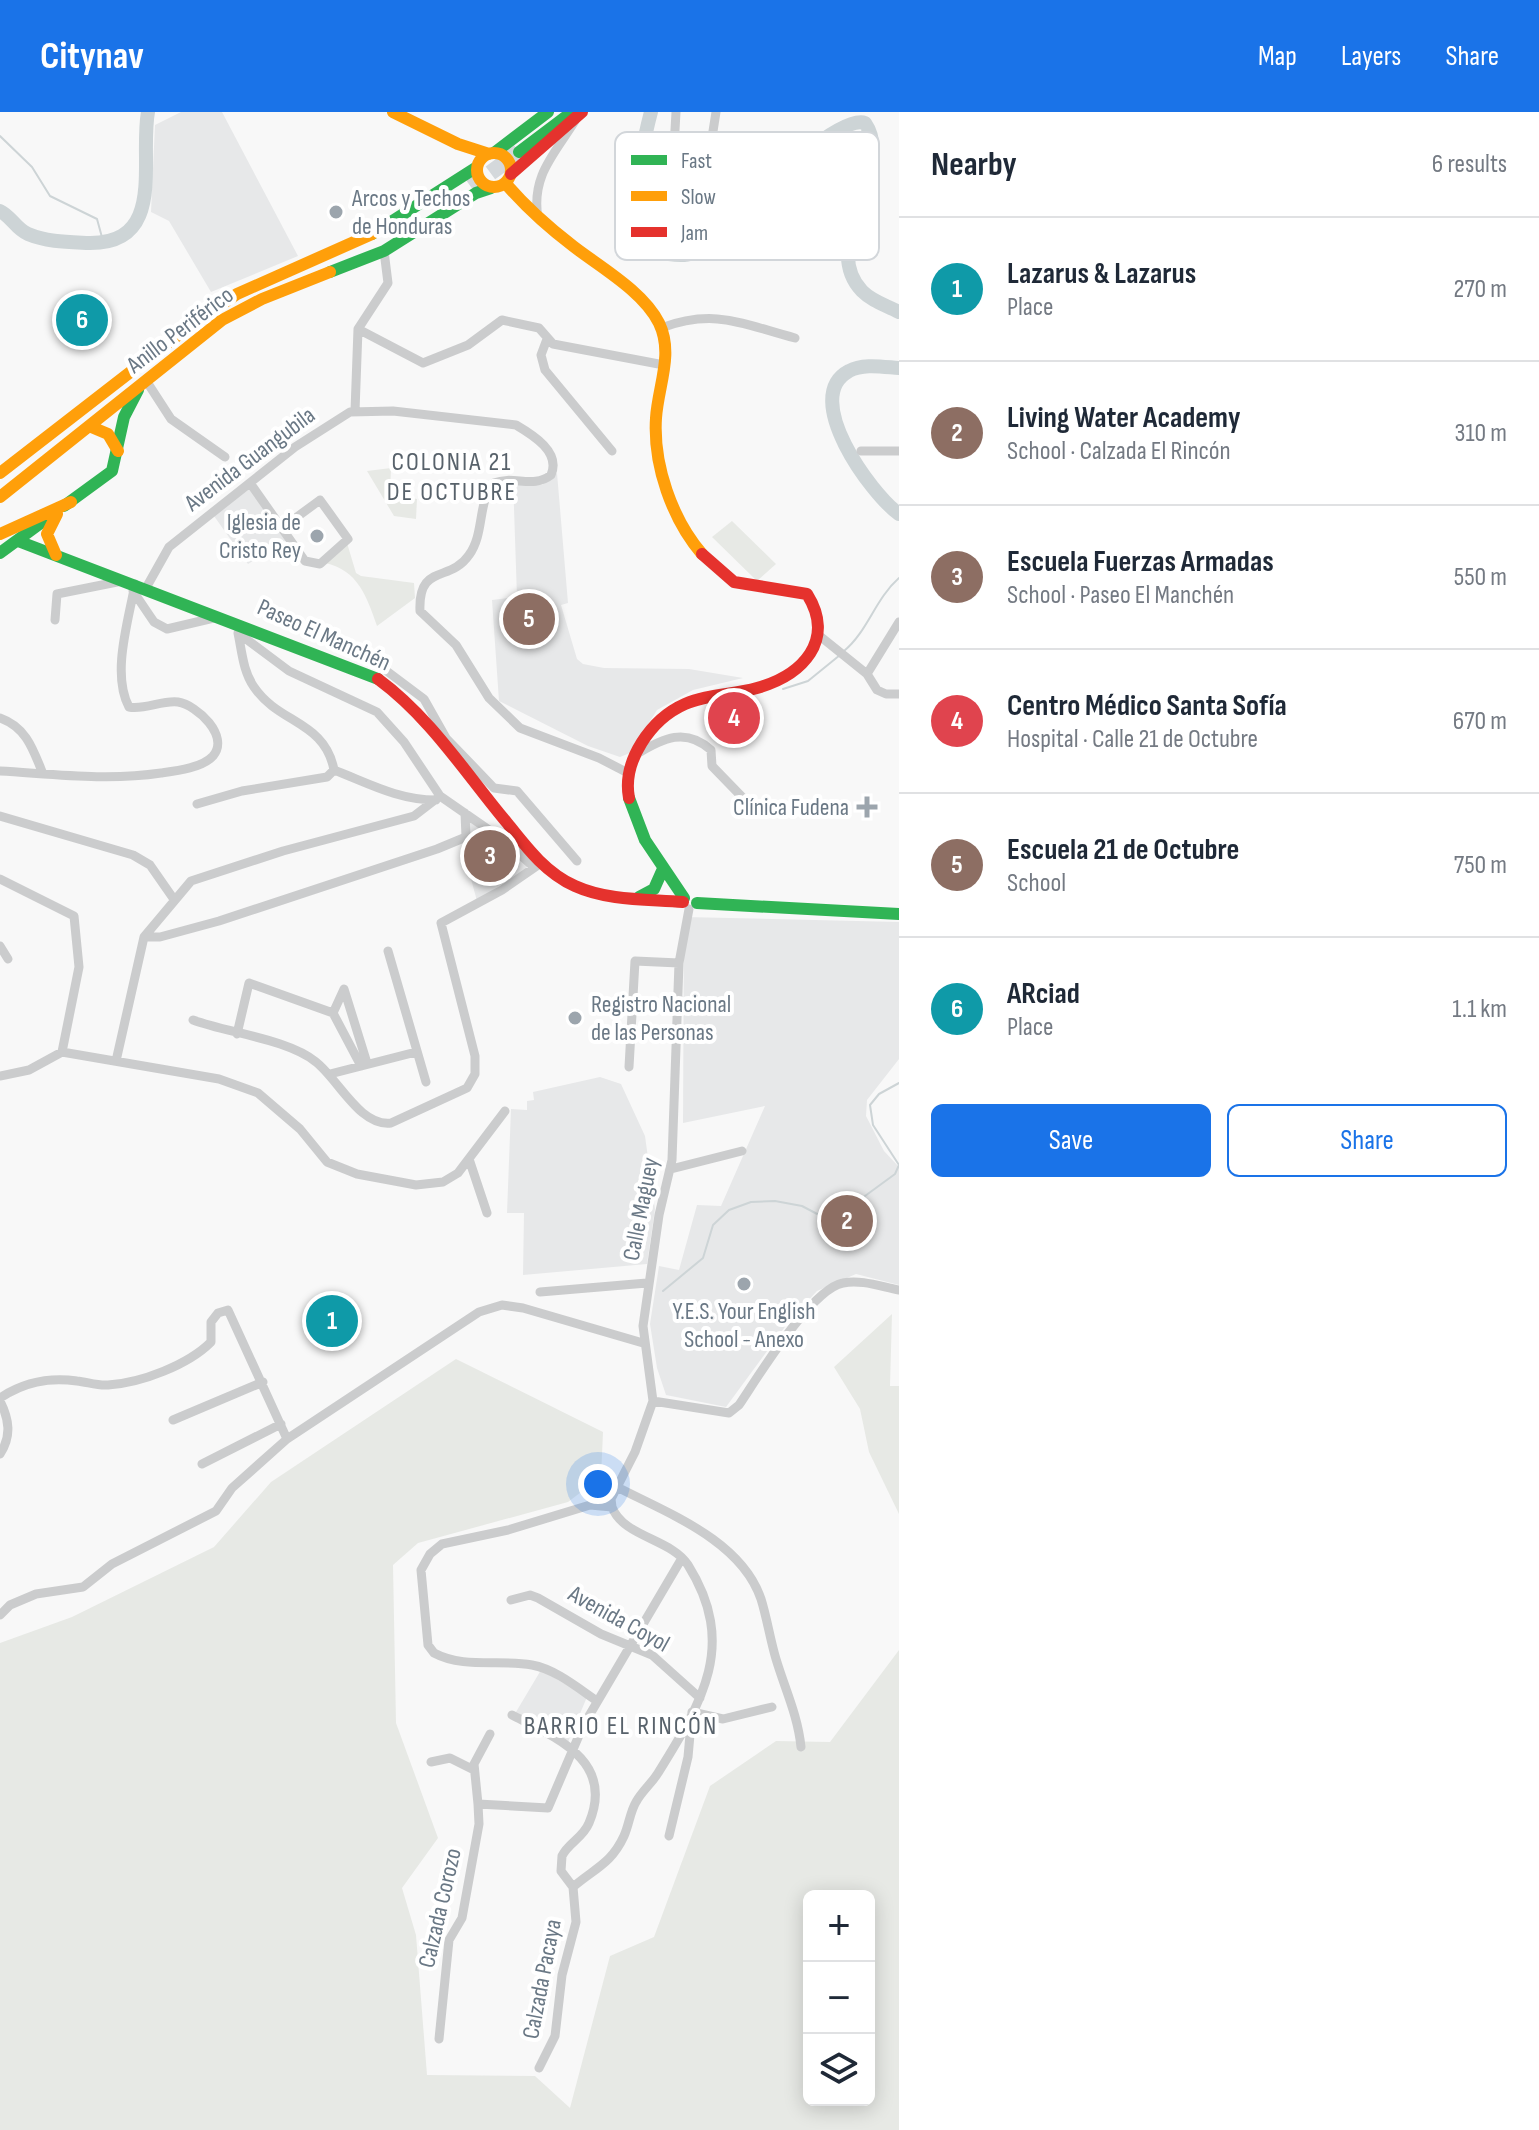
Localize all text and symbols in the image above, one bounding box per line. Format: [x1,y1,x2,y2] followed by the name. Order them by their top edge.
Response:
[40,34,144,79] text: Citynav
[1258,40,1297,73] text: Map
[1341,40,1401,73] text: Layers
[1445,40,1499,73] text: Share
[615,132,879,260] legend
[931,144,1017,185] text: Nearby
[681,148,712,175] text: Fast
[1432,149,1507,180] text: 6 results
[351,184,470,241] place label: Arcos y Techos de Honduras
[681,184,716,211] text: Slow
[327,203,345,221] marker: Arcos y Techos de Honduras
[680,220,708,247] text: Jam
[1007,256,1196,292] text: Lazarus & Lazarus
[952,274,962,305] text: 1
[1454,274,1507,305] text: 270 m
[120,280,239,380] street label: Anillo Periférico
[56,290,108,350] pin: 6
[1007,292,1054,323] text: Place
[1007,400,1240,436] text: Living Water Academy
[178,401,321,518] street label: Avenida Guangubila
[951,418,963,449] text: 2
[1455,418,1507,449] text: 310 m
[1007,436,1231,467] text: School · Calzada El Rincón
[387,447,517,508] district label: COLONIA 21 DE OCTUBRE
[219,508,301,565] place label: Iglesia de Cristo Rey
[308,527,326,545] marker: Iglesia de Cristo Rey
[1007,544,1274,580] text: Escuela Fuerzas Armadas
[951,562,963,593] text: 3
[1454,562,1507,593] text: 550 m
[1007,580,1234,611] text: School · Paseo El Manchén
[503,589,555,649] pin: 5
[253,593,395,677] street label: Paseo El Manchén
[708,688,760,748] pin: 4
[1007,688,1287,724] text: Centro Médico Santa Sofía
[951,706,963,737] text: 4
[1453,706,1507,737] text: 670 m
[1007,724,1258,755] text: Hospital · Calle 21 de Octubre
[733,793,849,822] place label: Clínica Fudena
[856,796,878,818] marker: Clínica Fudena
[464,826,516,886] pin: 3
[1007,832,1239,868] text: Escuela 21 de Octubre
[951,850,963,881] text: 5
[1454,850,1507,881] text: 750 m
[1007,868,1066,899] text: School
[1007,976,1080,1012] text: ARciad
[591,990,731,1047] place label: Registro Nacional de las Personas
[951,994,963,1025] text: 6
[1452,994,1507,1025] text: 1.1 km
[566,1009,584,1027] marker: Registro Nacional de las Personas
[1007,1012,1054,1043] text: Place
[931,1104,1211,1177] button: Save
[1227,1104,1507,1177] button: Share
[617,1155,665,1263] street label: Calle Maguey
[821,1191,873,1251] pin: 2
[735,1275,753,1293] marker: Y.E.S. Your English School - Anexo
[306,1291,358,1351] pin: 1
[673,1297,815,1354] place label: Y.E.S. Your English School - Anexo
[578,1464,618,1504] your location
[562,1579,675,1659] street label: Avenida Coyol
[524,1711,718,1742] district label: BARRIO EL RINCÓN
[412,1845,468,1971] street label: Calzada Corozo
[803,1890,875,2106] map controls
[803,1890,875,1962] button: +
[516,1917,568,2041] street label: Calzada Pacaya
[803,1962,875,2034] button: −
[803,2034,875,2106] button: layers

